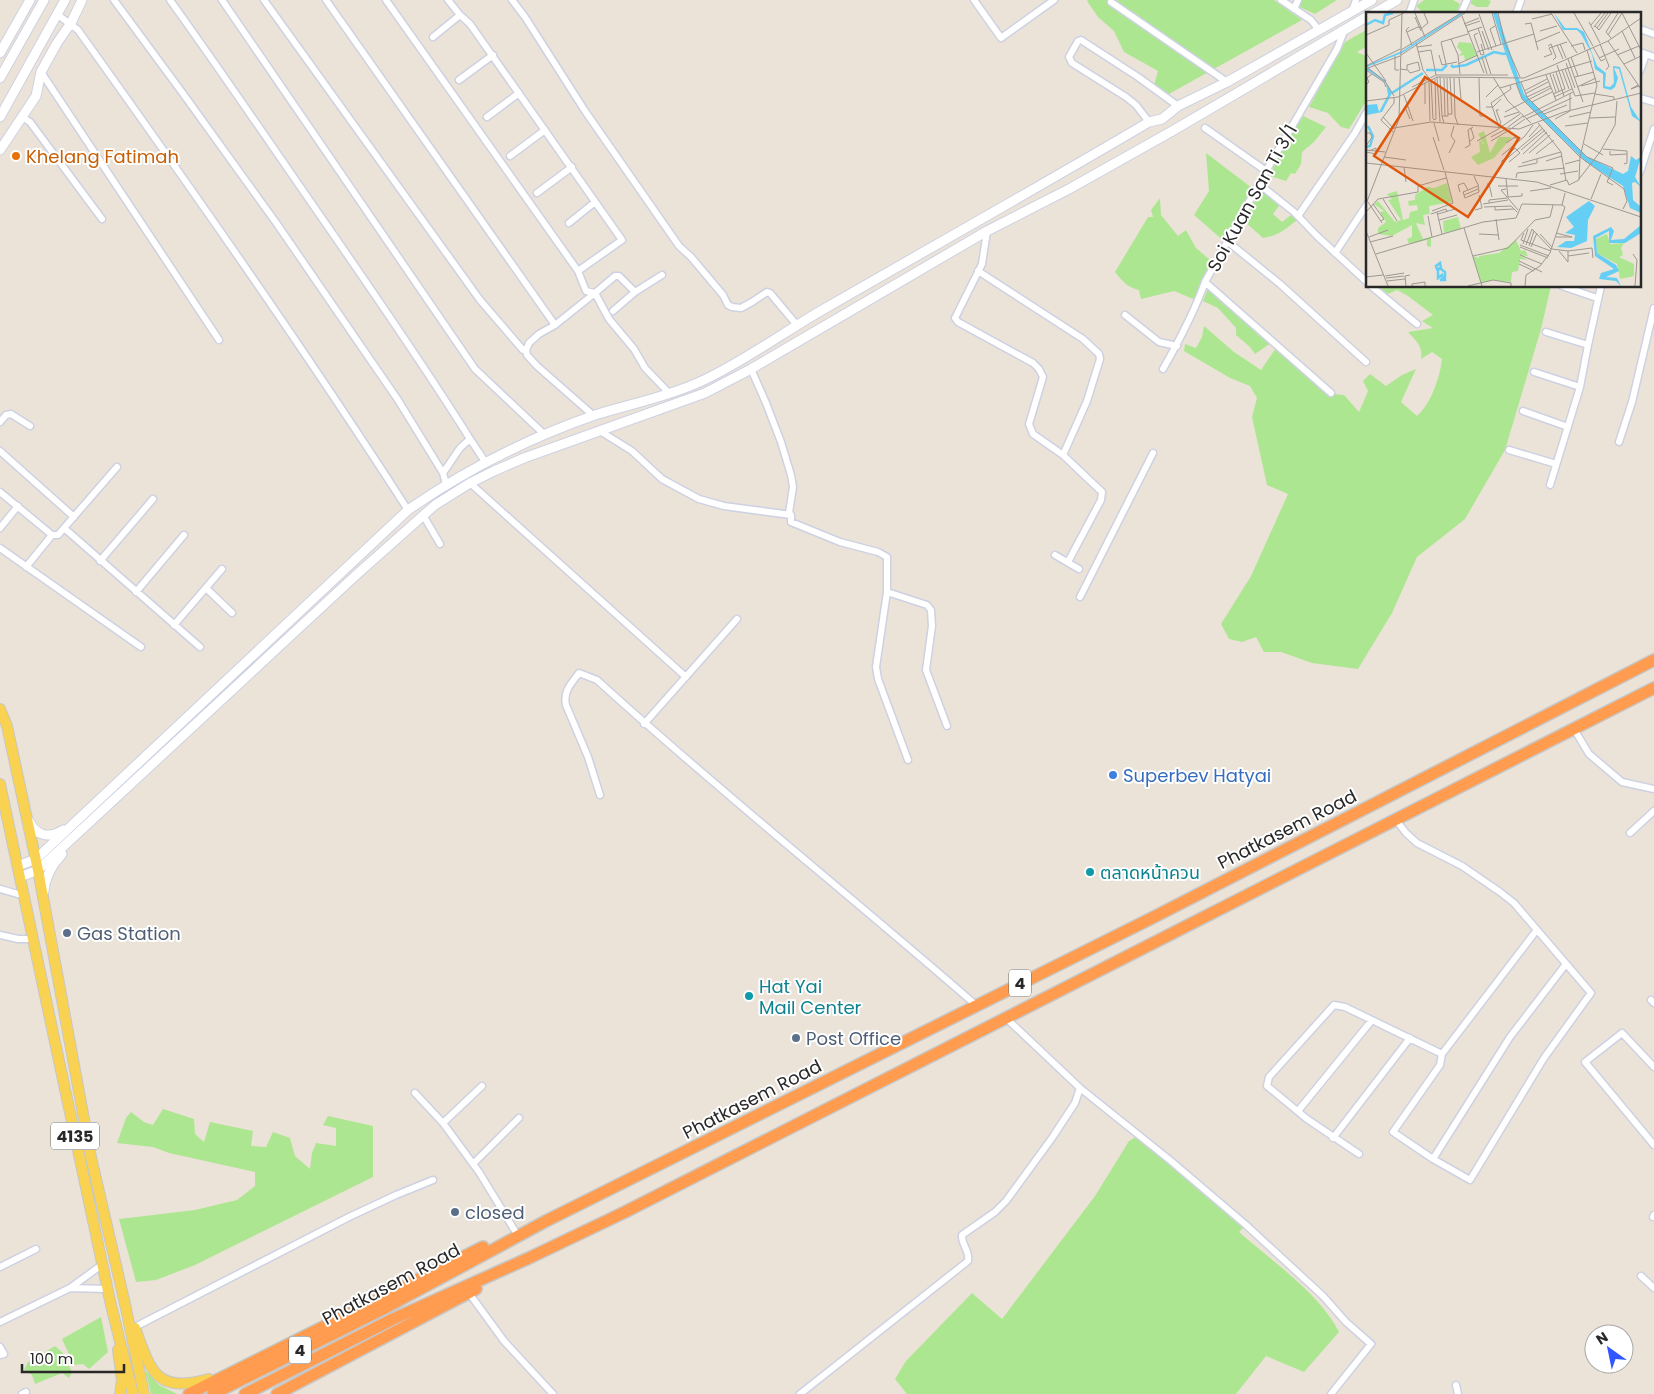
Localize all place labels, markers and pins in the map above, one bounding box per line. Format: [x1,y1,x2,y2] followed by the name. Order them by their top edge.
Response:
[26,144,179,169] place label: Khelang Fatimah
[10,150,22,162] marker: Khelang Fatimah
[1123,763,1271,788] place label: Superbev Hatyai
[1107,769,1119,781] marker: Superbev Hatyai
[1100,860,1200,885] place label: ตลาดหน้าควน
[1084,866,1096,878] marker: ตลาดหน้าควน
[77,921,181,946] place label: Gas Station
[61,927,73,939] marker: Gas Station
[759,974,862,1020] place label: Hat Yai Mail Center
[743,990,755,1002] marker: Hat Yai Mail Center
[806,1026,901,1051] place label: Post Office
[790,1032,802,1044] marker: Post Office
[465,1200,525,1225] place label: closed
[449,1206,461,1218] marker: closed

